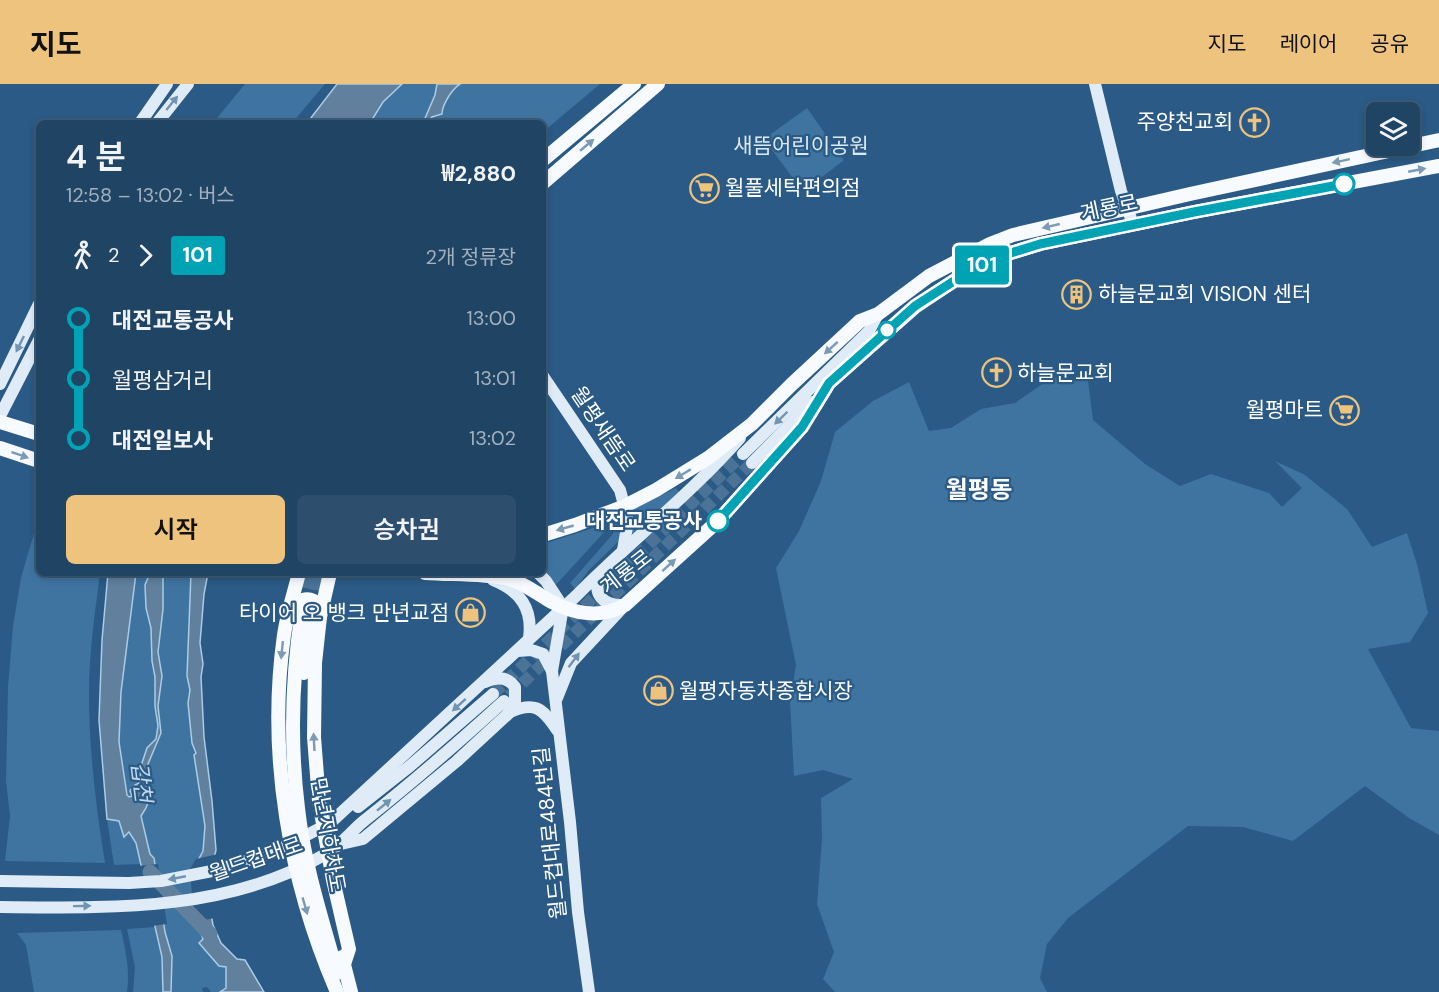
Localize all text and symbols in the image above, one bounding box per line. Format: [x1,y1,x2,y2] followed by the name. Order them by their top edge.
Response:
[30,26,82,63] text: 지도
[1208,30,1246,58] text: 지도
[1279,30,1337,58] text: 레이어
[1370,30,1409,58] text: 공유
[165,96,178,111] one-way arrow
[1366,102,1420,156] map controls
[1366,102,1420,156] button: layers
[1238,106,1270,138] church icon: 주양천교회
[1136,108,1233,136] place label: 주양천교회
[733,132,869,160] park label: 새뜸어린이공원
[66,135,125,178] text: 4 분
[579,138,595,151] one-way arrow
[1331,157,1350,167] one-way arrow
[442,159,516,188] text: ₩2,880
[1408,165,1427,174] one-way arrow
[688,172,720,204] supermarket icon: 월풀세탁편의점
[1333,173,1355,195] unlabelled marker
[725,174,860,202] place label: 월풀세탁편의점
[66,182,235,208] text: 12:58 – 13:02 · 버스
[1078,188,1140,228] street label: 계룡로
[1042,222,1061,232] one-way arrow
[66,239,99,272] icon: walk
[129,239,162,272] icon: forward
[183,241,213,269] text: 101
[108,242,120,268] text: 2
[426,244,516,270] text: 2개 정류장
[948,246,1016,285] line badge: 101
[967,251,997,279] text: 101
[1061,278,1093,310] building icon: 하늘문교회 VISION 센터
[1098,280,1311,308] place label: 하늘문교회 VISION 센터
[467,305,516,331] text: 13:00
[112,306,233,335] text: 대전교통공사
[878,321,896,339] unlabelled marker
[15,336,24,353] one-way arrow
[824,341,839,354] one-way arrow
[980,357,1012,389] church icon: 하늘문교회
[1017,359,1114,387] place label: 하늘문교회
[474,365,516,391] text: 13:01
[112,366,213,395] text: 월평삼거리
[564,381,642,477] street label: 월평새뜸로
[1328,394,1360,426] supermarket icon: 월평마트
[1246,396,1323,424] place label: 월평마트
[774,410,788,424] one-way arrow
[469,425,516,451] text: 13:02
[112,426,213,455] text: 대전일보사
[11,450,29,460] one-way arrow
[675,468,691,479] one-way arrow
[946,474,1012,505] district label: 월평동
[66,495,285,564] button: 시작
[297,495,516,564] button: 승차권
[586,507,702,535] place label: 대전교통공사
[707,510,729,532] marker: 대전교통공사
[555,524,573,533] one-way arrow
[595,543,657,601] street label: 계룡로
[661,558,676,572] one-way arrow
[454,597,486,629] shop icon: 타이어 오 뱅크 만년교점
[239,599,449,627] place label: 타이어 오 뱅크 만년교점
[277,641,287,660] one-way arrow
[568,653,580,669] one-way arrow
[642,675,674,707] shop icon: 월평자동차종합시장
[679,677,853,705] place label: 월평자동차종합시장
[452,697,466,711] one-way arrow
[310,732,319,751] one-way arrow
[527,745,573,921] street label: 월드컵대로484번길
[125,760,159,807] water label: 갑천
[304,775,352,895] street label: 만년지하차도
[376,798,392,811] one-way arrow
[206,830,306,888] street label: 월드컵대로
[167,874,186,883] one-way arrow
[301,897,311,915] one-way arrow
[73,901,92,911] one-way arrow

